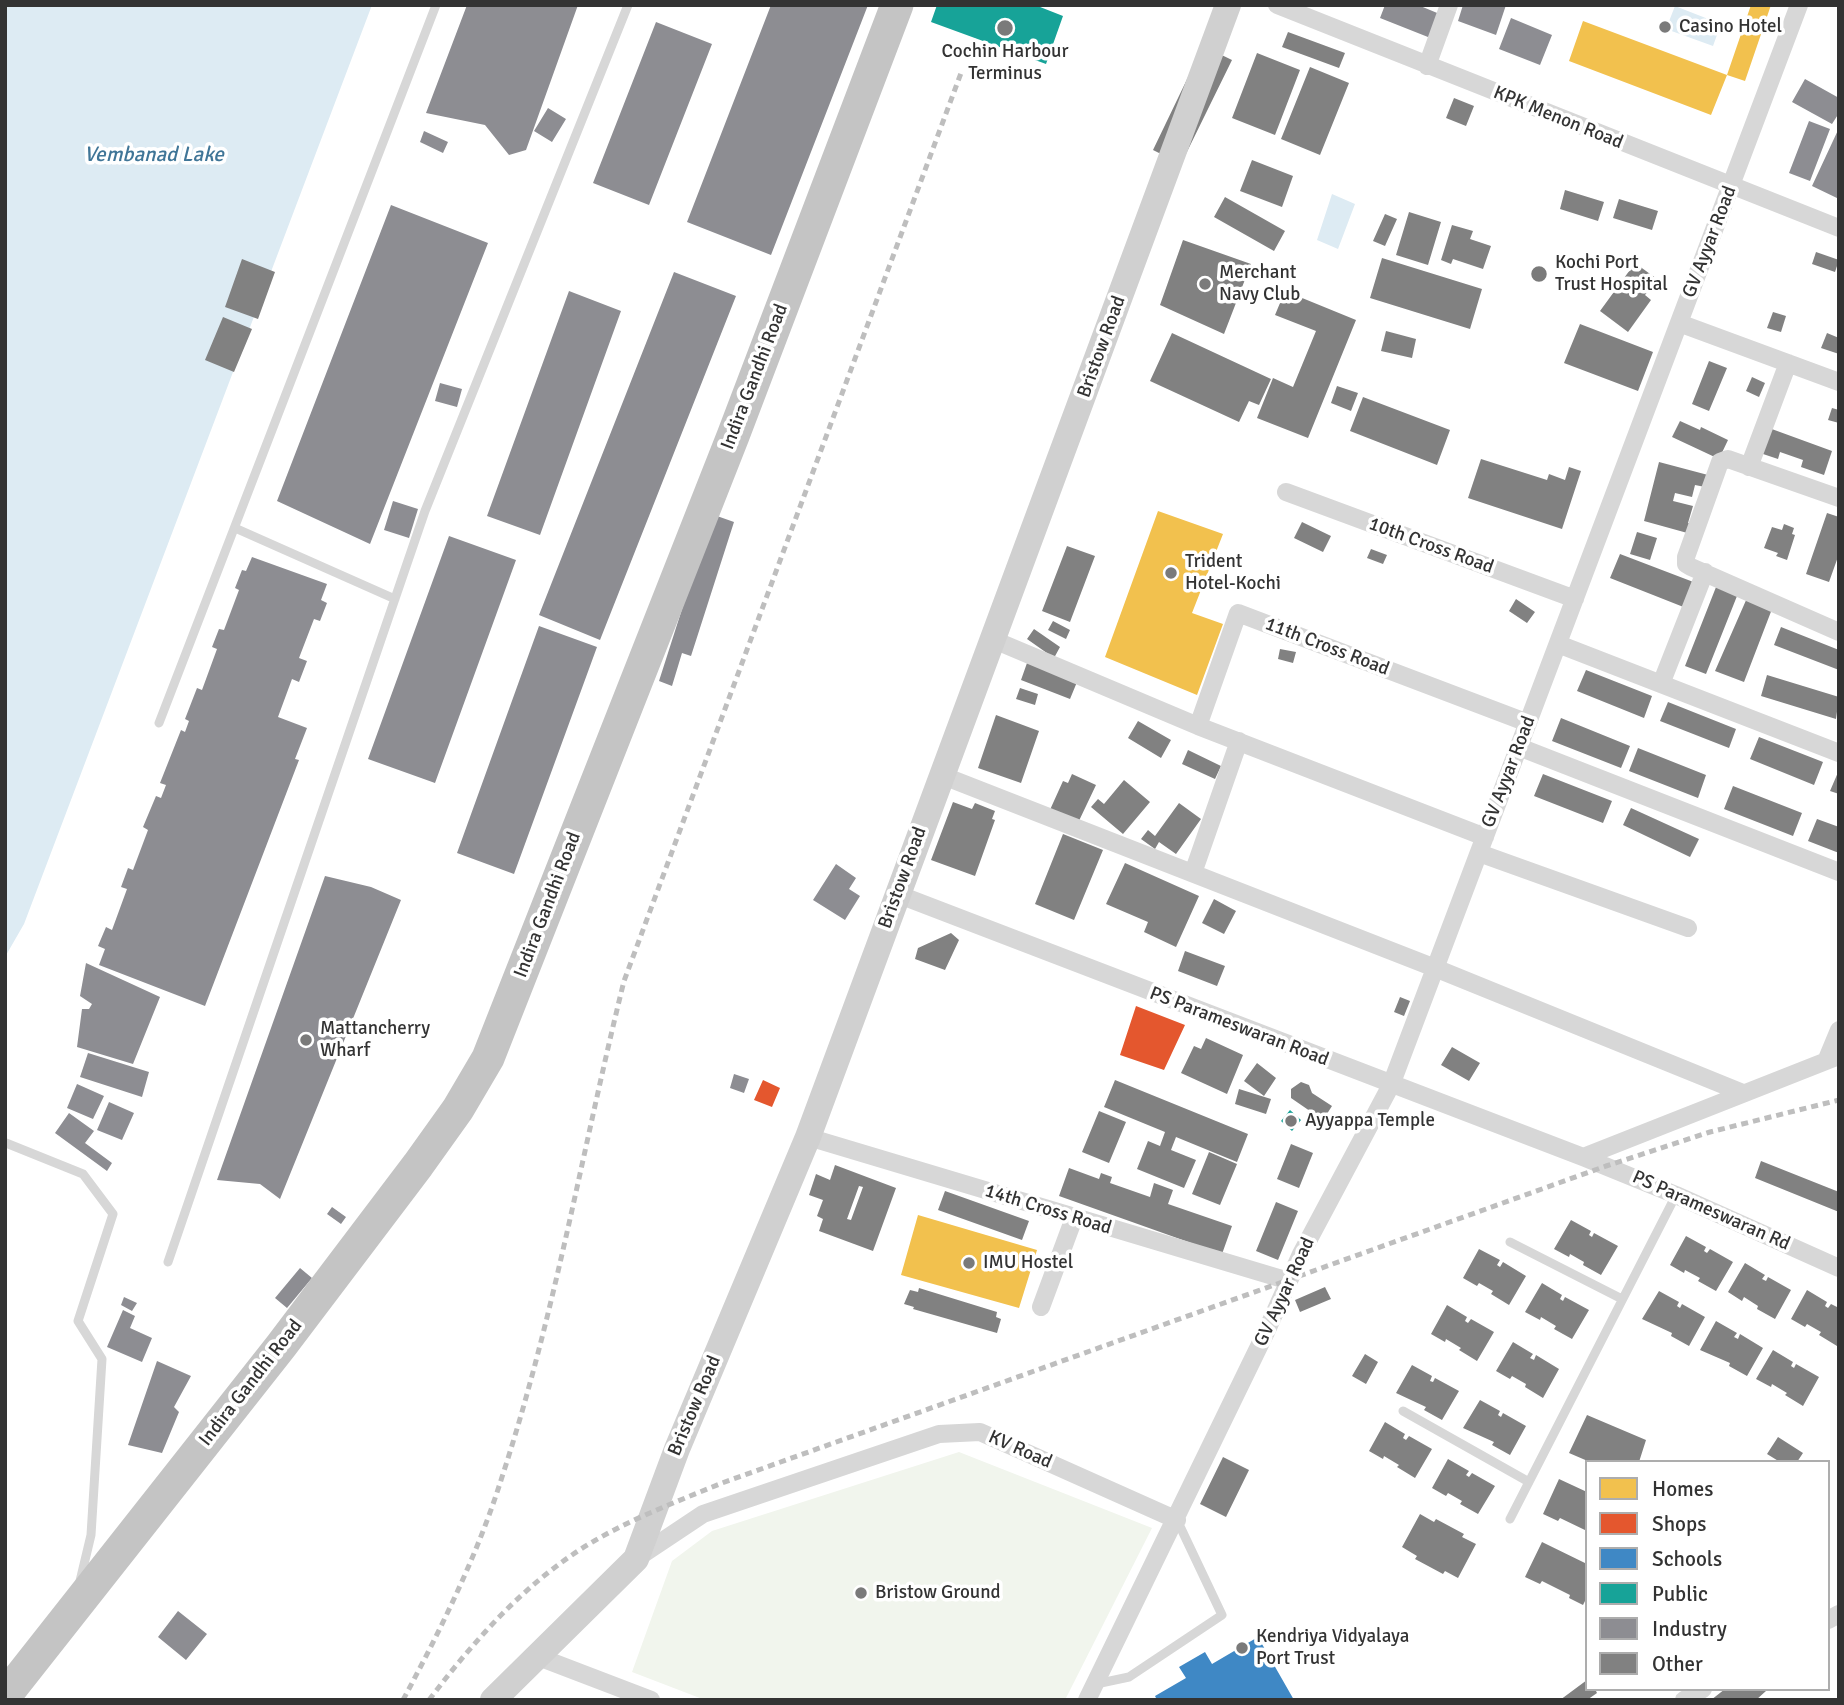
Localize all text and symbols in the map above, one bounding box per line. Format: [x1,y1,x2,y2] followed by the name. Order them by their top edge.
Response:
[1679,16,1782,38] place label: Casino Hotel
[995,18,1015,38] marker: Cochin Harbour Terminus
[1657,19,1673,35] marker: Casino Hotel
[942,41,1068,85] place label: Cochin Harbour Terminus
[1490,82,1626,154] street label: KPK Menon Road
[84,142,224,168] water label: Vembanad Lake
[1678,183,1742,301] street label: GV Ayyar Road
[1555,252,1668,296] place label: Kochi Port Trust Hospital
[1219,262,1300,306] place label: Merchant Navy Club
[1529,264,1549,284] marker: Kochi Port Trust Hospital
[1197,276,1213,292] marker: Merchant Navy Club
[1073,293,1131,401] street label: Bristow Road
[717,301,793,453] street label: Indira Gandhi Road
[1365,513,1497,579] street label: 10th Cross Road
[1185,551,1281,595] place label: Trident Hotel-Kochi
[1163,565,1179,581] marker: Trident Hotel-Kochi
[1262,613,1392,681] street label: 11th Cross Road
[1477,713,1541,831] street label: GV Ayyar Road
[874,824,932,932] street label: Bristow Road
[510,829,586,981] street label: Indira Gandhi Road
[1146,982,1332,1072] street label: PS Parameswaran Road
[320,1018,430,1062] place label: Mattancherry Wharf
[298,1032,314,1048] marker: Mattancherry Wharf
[1305,1110,1435,1132] place label: Ayyappa Temple
[1283,1113,1299,1129] marker: Ayyappa Temple
[1629,1166,1793,1256] street label: PS Parameswaran Rd
[982,1180,1114,1240] street label: 14th Cross Road
[1250,1234,1320,1350] street label: GV Ayyar Road
[983,1252,1073,1274] place label: IMU Hostel
[961,1255,977,1271] marker: IMU Hostel
[194,1315,308,1451] street label: Indira Gandhi Road
[664,1352,726,1460] street label: Bristow Road
[985,1426,1055,1474] street label: KV Road
[1585,1460,1830,1691] legend
[1652,1476,1714,1502] text: Homes
[1652,1511,1706,1537] text: Shops
[1652,1546,1722,1572] text: Schools
[1652,1581,1708,1607] text: Public
[875,1582,1001,1604] place label: Bristow Ground
[853,1585,869,1601] marker: Bristow Ground
[1652,1616,1727,1642] text: Industry
[1256,1626,1409,1670] place label: Kendriya Vidyalaya Port Trust
[1234,1640,1250,1656] marker: Kendriya Vidyalaya Port Trust
[1652,1651,1703,1677] text: Other

